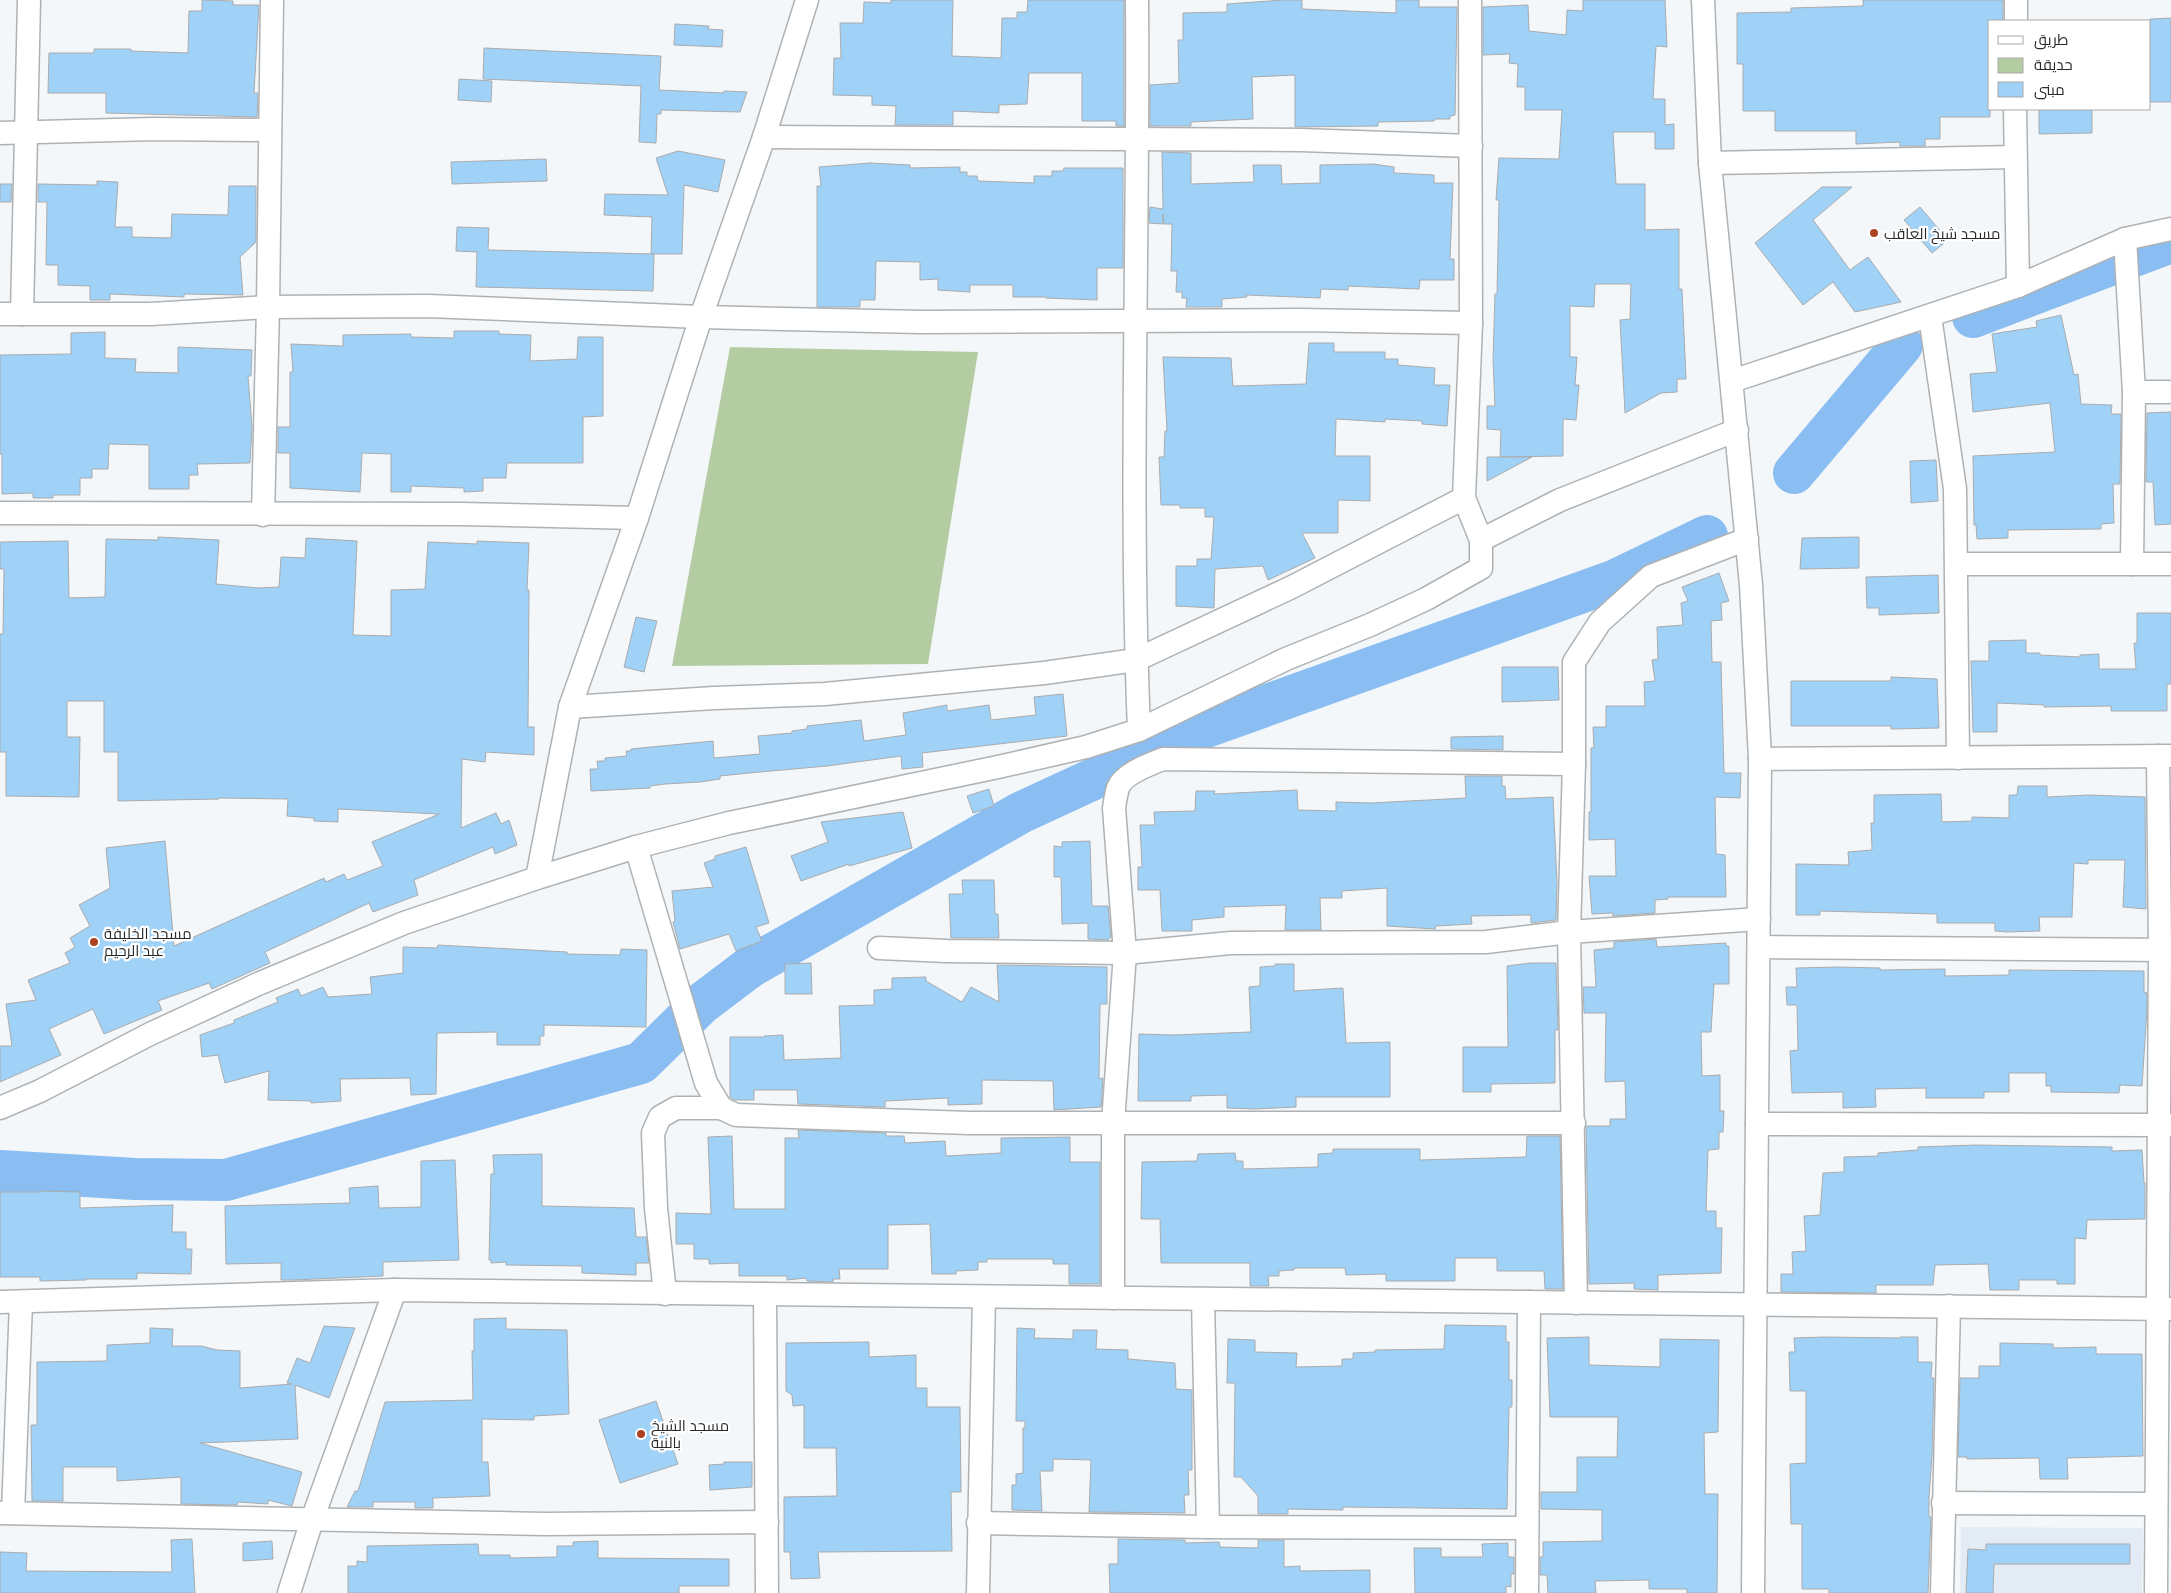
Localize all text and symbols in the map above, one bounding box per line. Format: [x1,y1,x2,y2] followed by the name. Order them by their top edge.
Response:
[1988,20,2151,110] legend
[2034,30,2068,50] text: طريق
[2034,55,2073,74] text: حديقة
[2034,80,2065,100] text: مبنى
[1884,224,2000,245] place label: مسجد شيخ العاقب
[1868,227,1880,239] marker: مسجد شيخ العاقب
[104,924,192,961] place label: مسجد الخليفة عبد الرحيم
[88,936,100,948] marker: مسجد الخليفة عبد الرحيم
[651,1416,729,1452] place label: مسجد الشيخ بالنية
[635,1428,647,1440] marker: مسجد الشيخ بالنية

